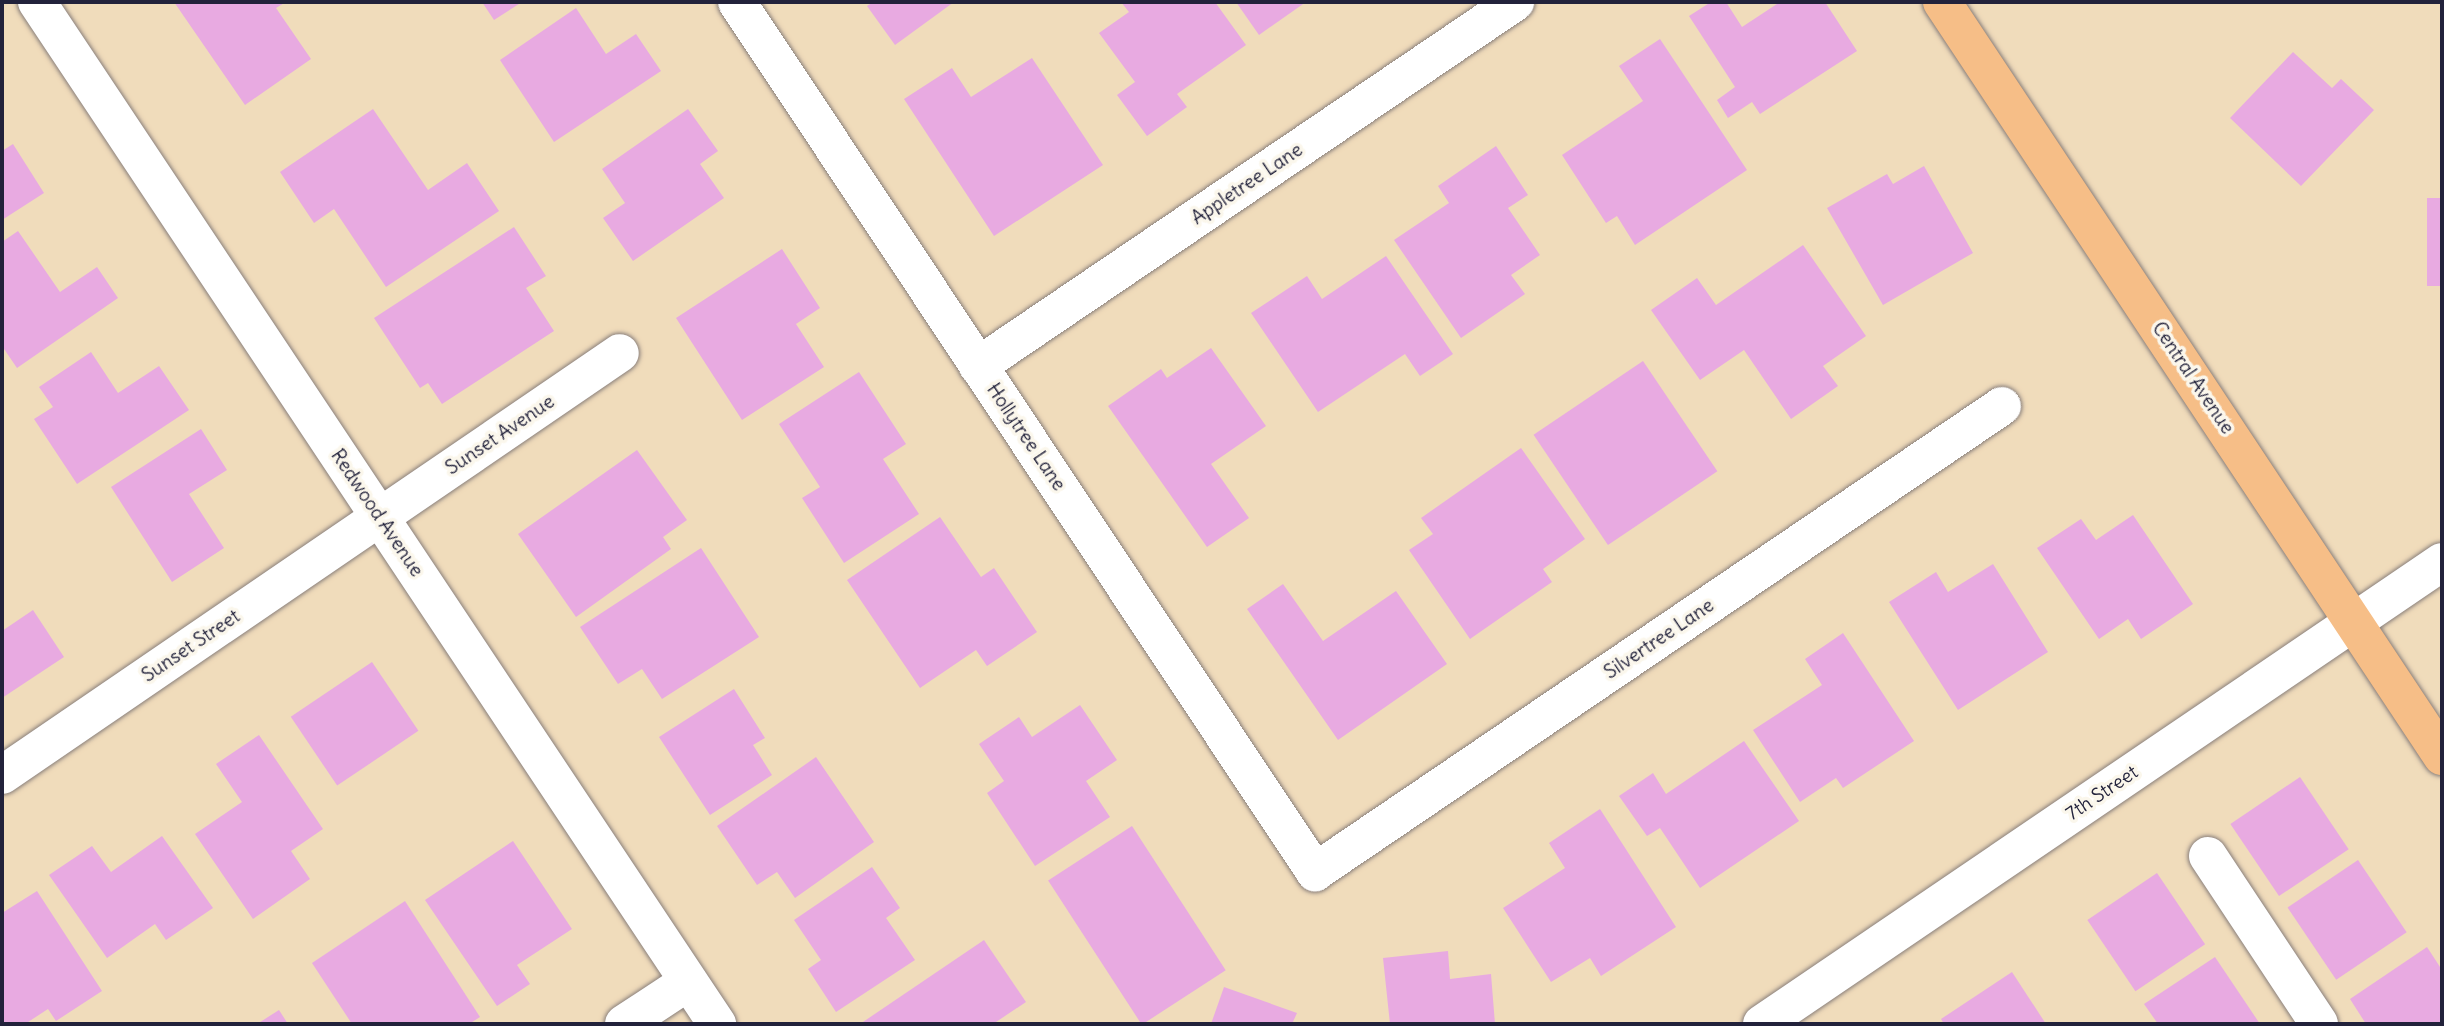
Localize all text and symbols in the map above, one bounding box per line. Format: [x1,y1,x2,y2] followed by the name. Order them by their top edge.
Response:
[1187,138,1307,230] street label: Appletree Lane
[2147,318,2239,438] street label: Central Avenue
[982,379,1070,495] street label: Hollytree Lane
[441,390,559,480] street label: Sunset Avenue
[326,445,428,581] street label: Redwood Avenue
[1600,594,1718,684] street label: Silvertree Lane
[138,605,244,687] street label: Sunset Street
[2062,761,2142,825] street label: 7th Street

